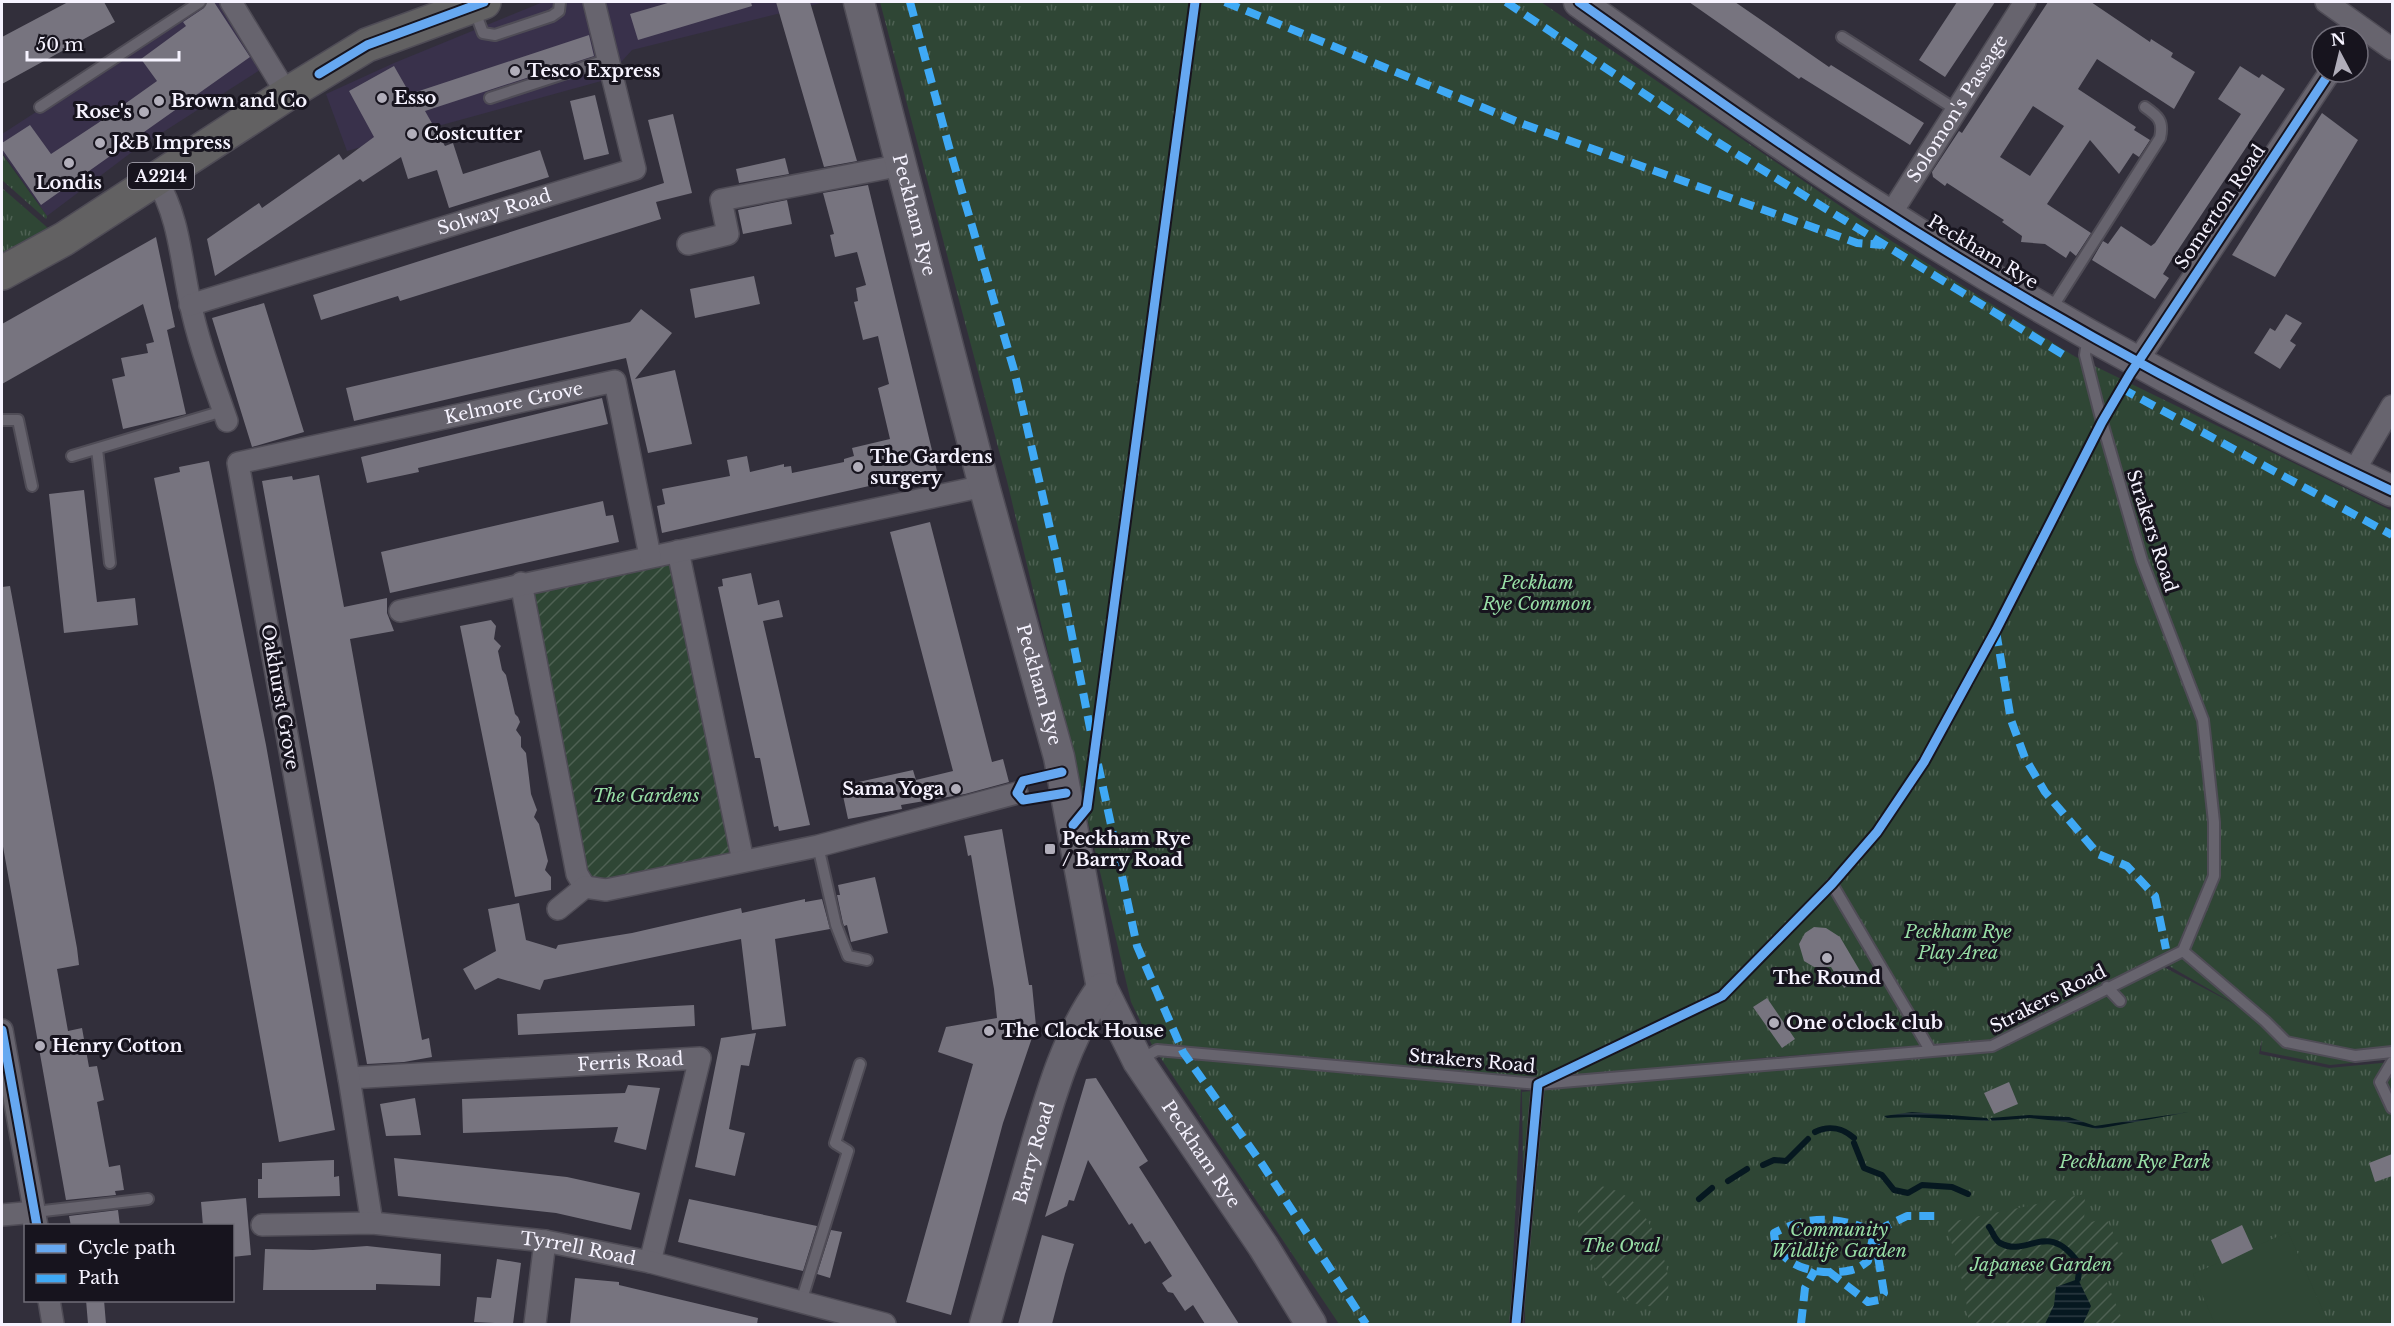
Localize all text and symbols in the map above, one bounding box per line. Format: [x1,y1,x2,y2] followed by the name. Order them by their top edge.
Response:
[27,24,178,62] scale bar
[2310,24,2370,84] north arrow
[2329,28,2347,50] text: N
[1902,31,2012,187] street label: Solomon's Passage
[36,34,84,56] text: 50 m
[527,60,660,82] place label: Tesco Express
[508,64,522,78] marker: Tesco Express
[394,87,437,109] place label: Esso
[171,90,307,112] place label: Brown and Co
[375,91,389,105] marker: Esso
[152,94,166,108] marker: Brown and Co
[75,101,132,123] place label: Rose's
[137,105,151,119] marker: Rose's
[424,123,522,145] place label: Costcutter
[405,127,419,141] marker: Costcutter
[108,132,231,154] place label: J&B Impress
[93,136,107,150] marker: J&B Impress
[2170,140,2270,274] street label: Somerton Road
[888,152,940,278] street label: Peckham Rye
[62,156,76,170] marker: Londis
[128,163,194,189] road number: A2214
[36,172,102,194] place label: Londis
[434,184,554,240] street label: Solway Road
[1924,210,2042,294] street label: Peckham Rye
[442,377,585,429] street label: Kelmore Grove
[870,446,993,489] place label: The Gardens surgery
[851,460,865,474] marker: The Gardens surgery
[2122,467,2182,595] street label: Strakers Road
[1481,572,1592,615] park label: Peckham Rye Common
[256,622,304,772] street label: Oakhurst Grove
[1012,622,1066,748] street label: Peckham Rye
[842,778,945,800] place label: Sama Yoga
[949,782,963,796] marker: Sama Yoga
[592,785,700,807] park label: The Gardens
[1062,828,1191,871] place label: Peckham Rye / Barry Road
[1043,842,1057,856] marker: Peckham Rye / Barry Road
[1903,921,2012,964] park label: Peckham Rye Play Area
[1820,951,1834,965] marker: The Round
[1986,960,2110,1038] street label: Strakers Road
[1773,967,1881,989] place label: The Round
[1786,1012,1943,1034] place label: One o'clock club
[1767,1016,1781,1030] marker: One o'clock club
[1001,1020,1164,1042] place label: The Clock House
[982,1024,996,1038] marker: The Clock House
[52,1035,182,1057] place label: Henry Cotton
[33,1039,47,1053] marker: Henry Cotton
[1408,1044,1536,1078] street label: Strakers Road
[577,1048,684,1076] street label: Ferris Road
[1157,1096,1245,1212] street label: Peckham Rye
[1009,1099,1059,1206] street label: Barry Road
[2058,1151,2211,1173] park label: Peckham Rye Park
[1771,1219,1907,1262] park label: Community Wildlife Garden
[24,1224,234,1302] legend
[520,1228,638,1270] street label: Tyrrell Road
[1582,1235,1661,1257] park label: The Oval
[78,1237,176,1259] text: Cycle path
[1969,1254,2112,1276] park label: Japanese Garden
[78,1267,119,1289] text: Path

